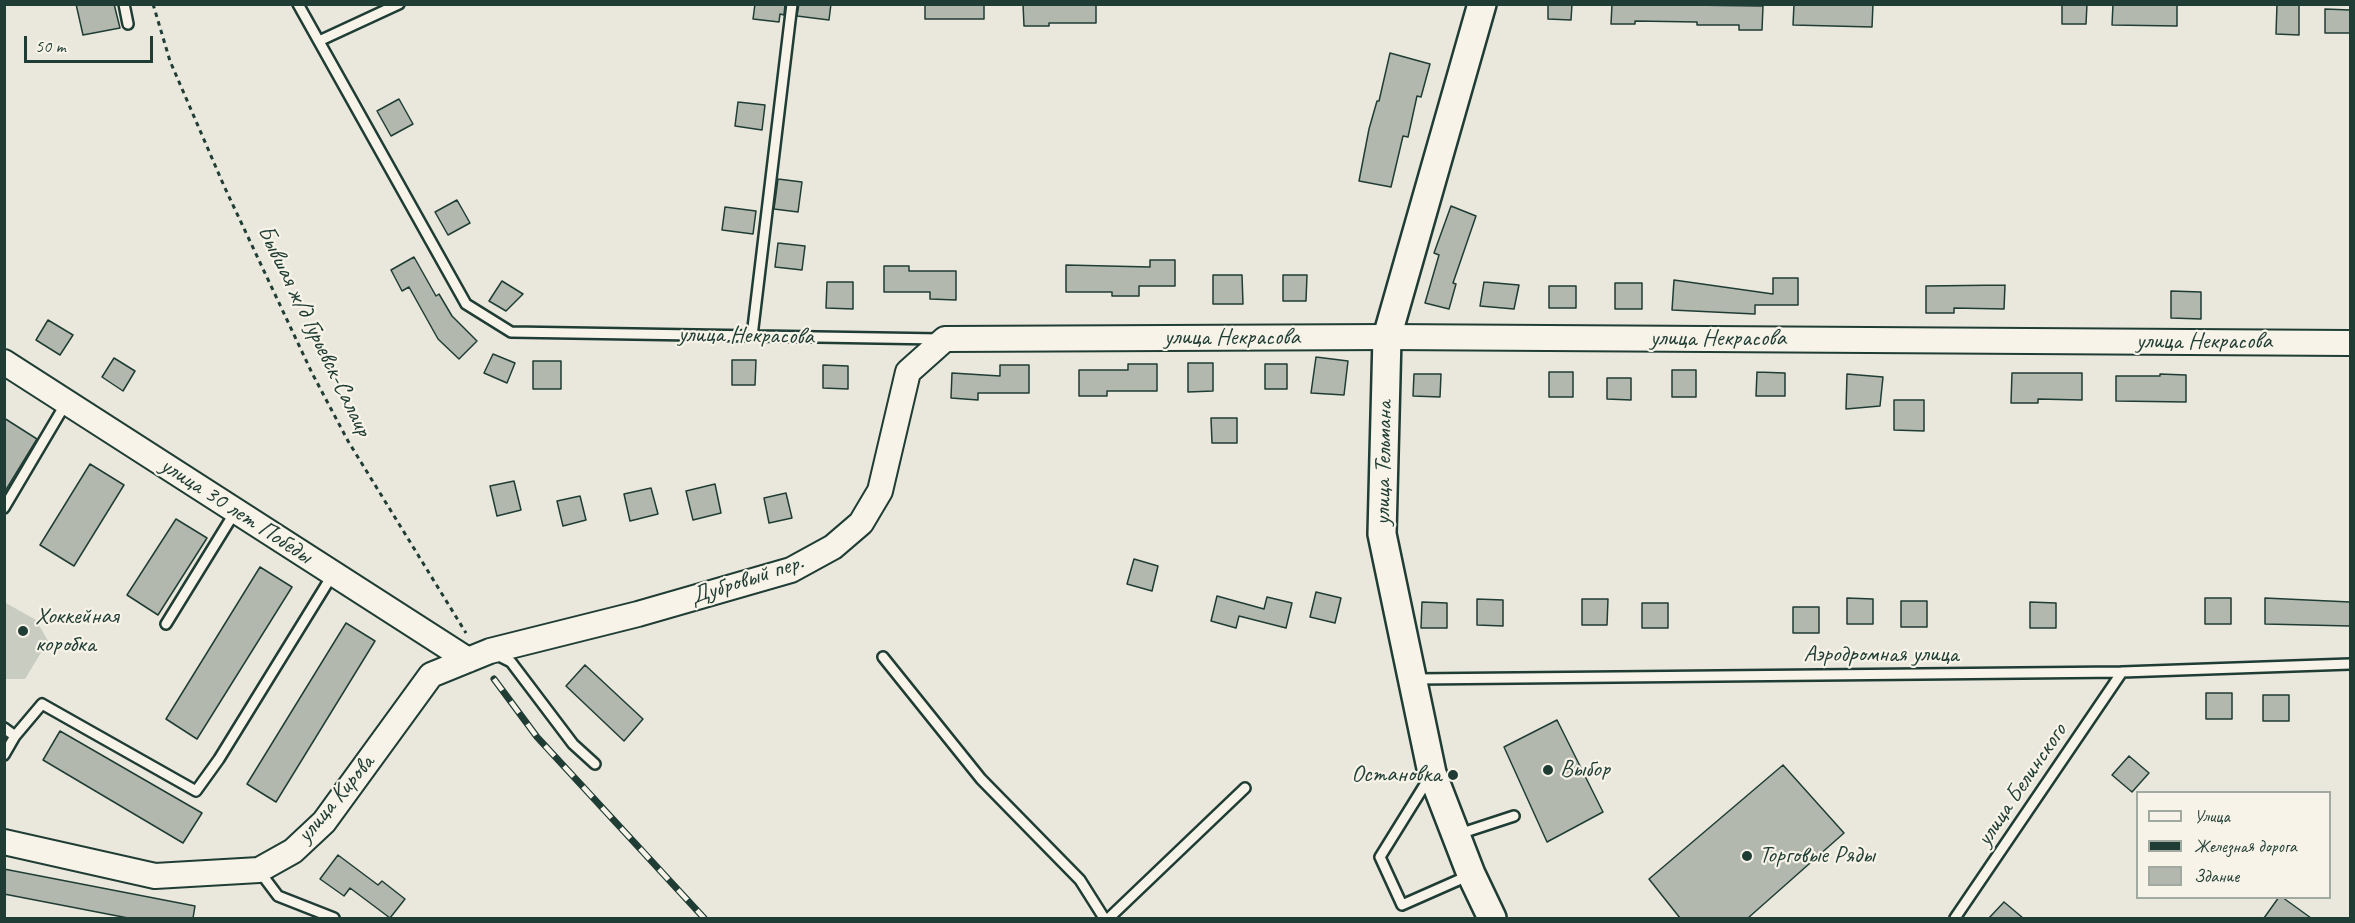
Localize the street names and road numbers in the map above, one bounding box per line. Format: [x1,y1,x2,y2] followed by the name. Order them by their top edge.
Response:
[250,221,378,441] street label: Бывшая ж/д Гурьевск-Салаир
[678,320,814,352] street label: улица Некрасова
[1164,324,1300,352] street label: улица Некрасова
[1650,325,1786,353] street label: улица Некрасова
[2136,328,2272,356] street label: улица Некрасова
[1369,400,1399,526] street label: улица Тельмана
[155,451,317,571] street label: улица 30 лет Победы
[687,548,807,612] street label: Дубровый пер.
[1804,641,1958,669] street label: Аэродромная улица
[1970,718,2074,852] street label: улица Белинского
[291,749,381,849] street label: улица Кирова

